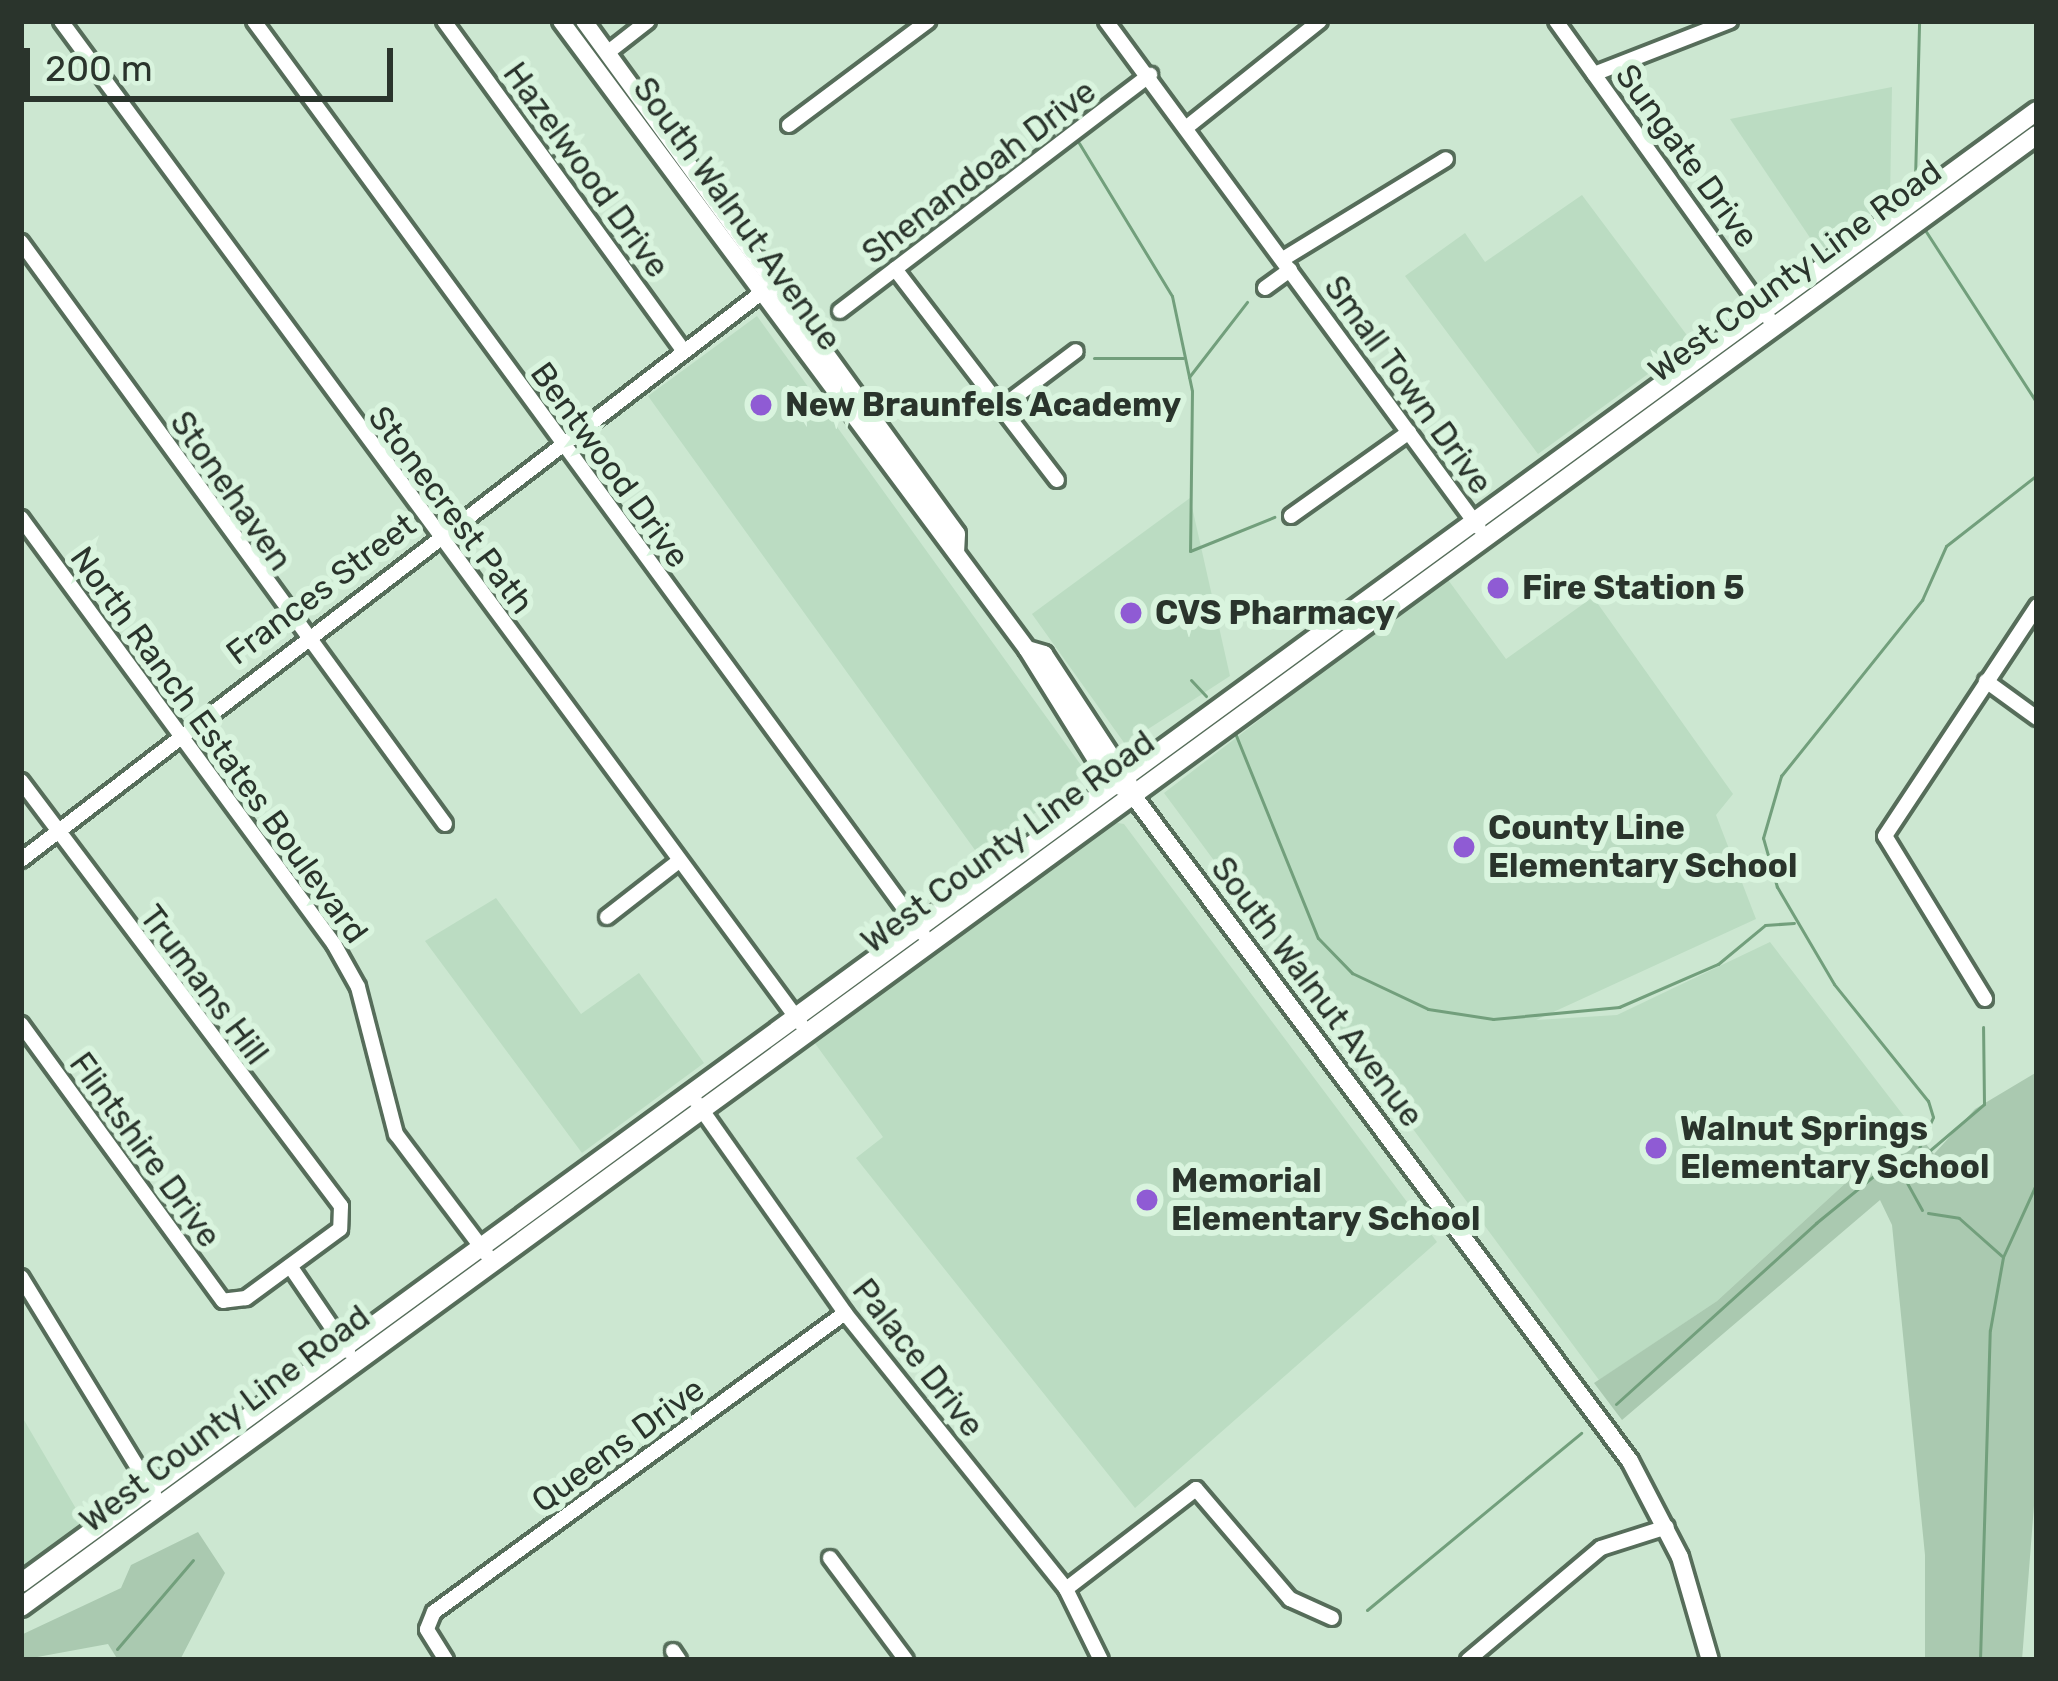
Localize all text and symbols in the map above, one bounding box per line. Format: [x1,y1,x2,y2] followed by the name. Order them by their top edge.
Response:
[30,24,399,98] scale bar
[45,47,153,90] text: 200 m
[495,55,677,285] street label: Hazelwood Drive
[1607,57,1767,255] street label: Sungate Drive
[624,69,850,359] street label: South Walnut Avenue
[855,71,1103,273] street label: Shenandoah Drive
[1641,151,1949,391] street label: West County Line Road
[1315,268,1501,502] street label: Small Town Drive
[522,355,698,575] street label: Bentwood Drive
[785,385,1183,425] place label: New Braunfels Academy
[748,392,774,418] marker: New Braunfels Academy
[360,398,542,622] street label: Stonecrest Path
[162,404,300,578] street label: Stonehaven
[219,505,423,673] street label: Frances Street
[62,539,376,951] street label: North Ranch Estates Boulevard
[1522,568,1744,608] place label: Fire Station 5
[1485,575,1511,601] marker: Fire Station 5
[1155,593,1395,633] place label: CVS Pharmacy
[1118,600,1144,626] marker: CVS Pharmacy
[854,722,1162,962] street label: West County Line Road
[1488,808,1798,886] place label: County Line Elementary School
[1451,834,1477,860] marker: County Line Elementary School
[1202,849,1432,1135] street label: South Walnut Avenue
[131,898,277,1072] street label: Trumans Hill
[61,1045,229,1255] street label: Flintshire Drive
[1680,1109,1990,1187] place label: Walnut Springs Elementary School
[1643,1135,1669,1161] marker: Walnut Springs Elementary School
[1171,1161,1481,1239] place label: Memorial Elementary School
[1134,1187,1160,1213] marker: Memorial Elementary School
[844,1271,992,1445] street label: Palace Drive
[72,1297,378,1541] street label: West County Line Road
[524,1369,712,1521] street label: Queens Drive

